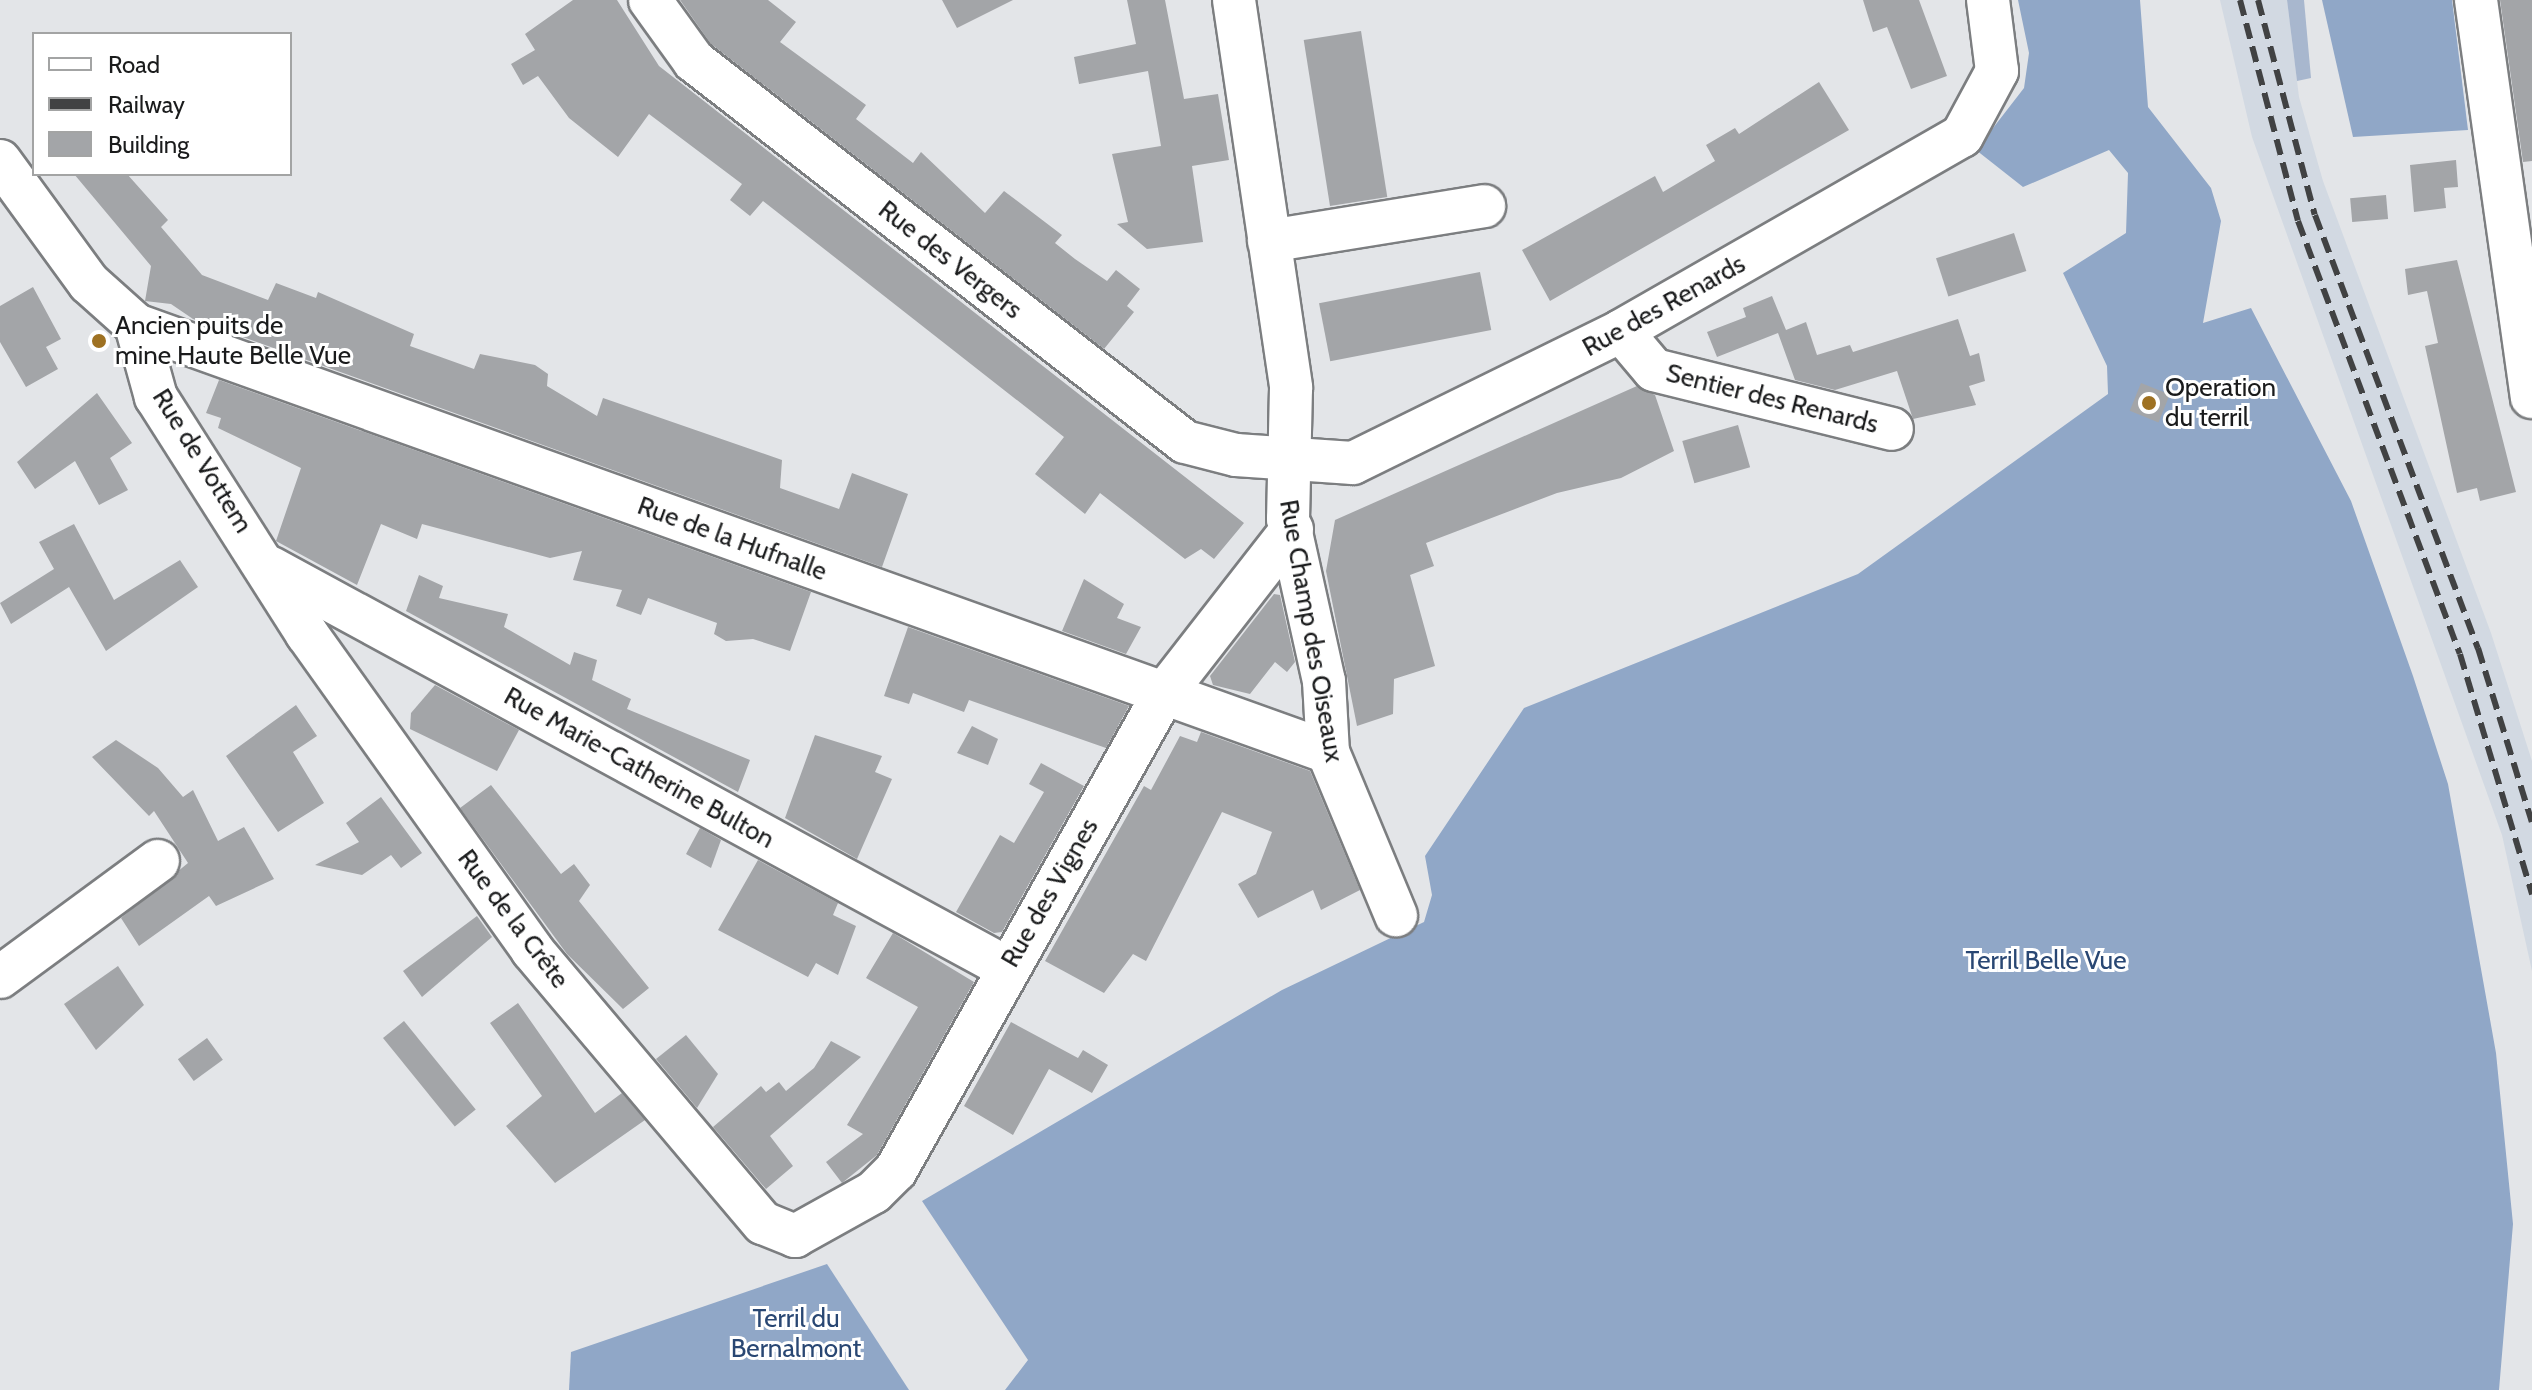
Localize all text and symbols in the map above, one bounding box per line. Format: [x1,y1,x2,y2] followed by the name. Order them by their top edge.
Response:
[32,32,292,176] legend
[108,50,160,79] text: Road
[108,90,185,119] text: Railway
[108,130,189,159] text: Building
[872,194,1028,326] street label: Rue des Vergers
[1577,248,1751,364] street label: Rue des Renards
[115,310,351,372] place label: Ancien puits de mine Haute Belle Vue
[90,332,108,350] marker: Ancien puits de mine Haute Belle Vue
[1663,358,1881,440] street label: Sentier des Renards
[2165,372,2276,434] place label: Operation du terril
[145,383,259,539] street label: Rue de Vottem
[2140,394,2158,412] marker: Operation du terril
[633,490,831,588] street label: Rue de la Hufnalle
[1273,497,1349,765] street label: Rue Champ des Oiseaux
[498,681,780,855] street label: Rue Marie-Catherine Bulton
[995,813,1105,973] street label: Rue des Vignes
[451,844,575,994] street label: Rue de la Crête
[1965,945,2127,977] park label: Terril Belle Vue
[731,1303,861,1364] park label: Terril du Bernalmont

